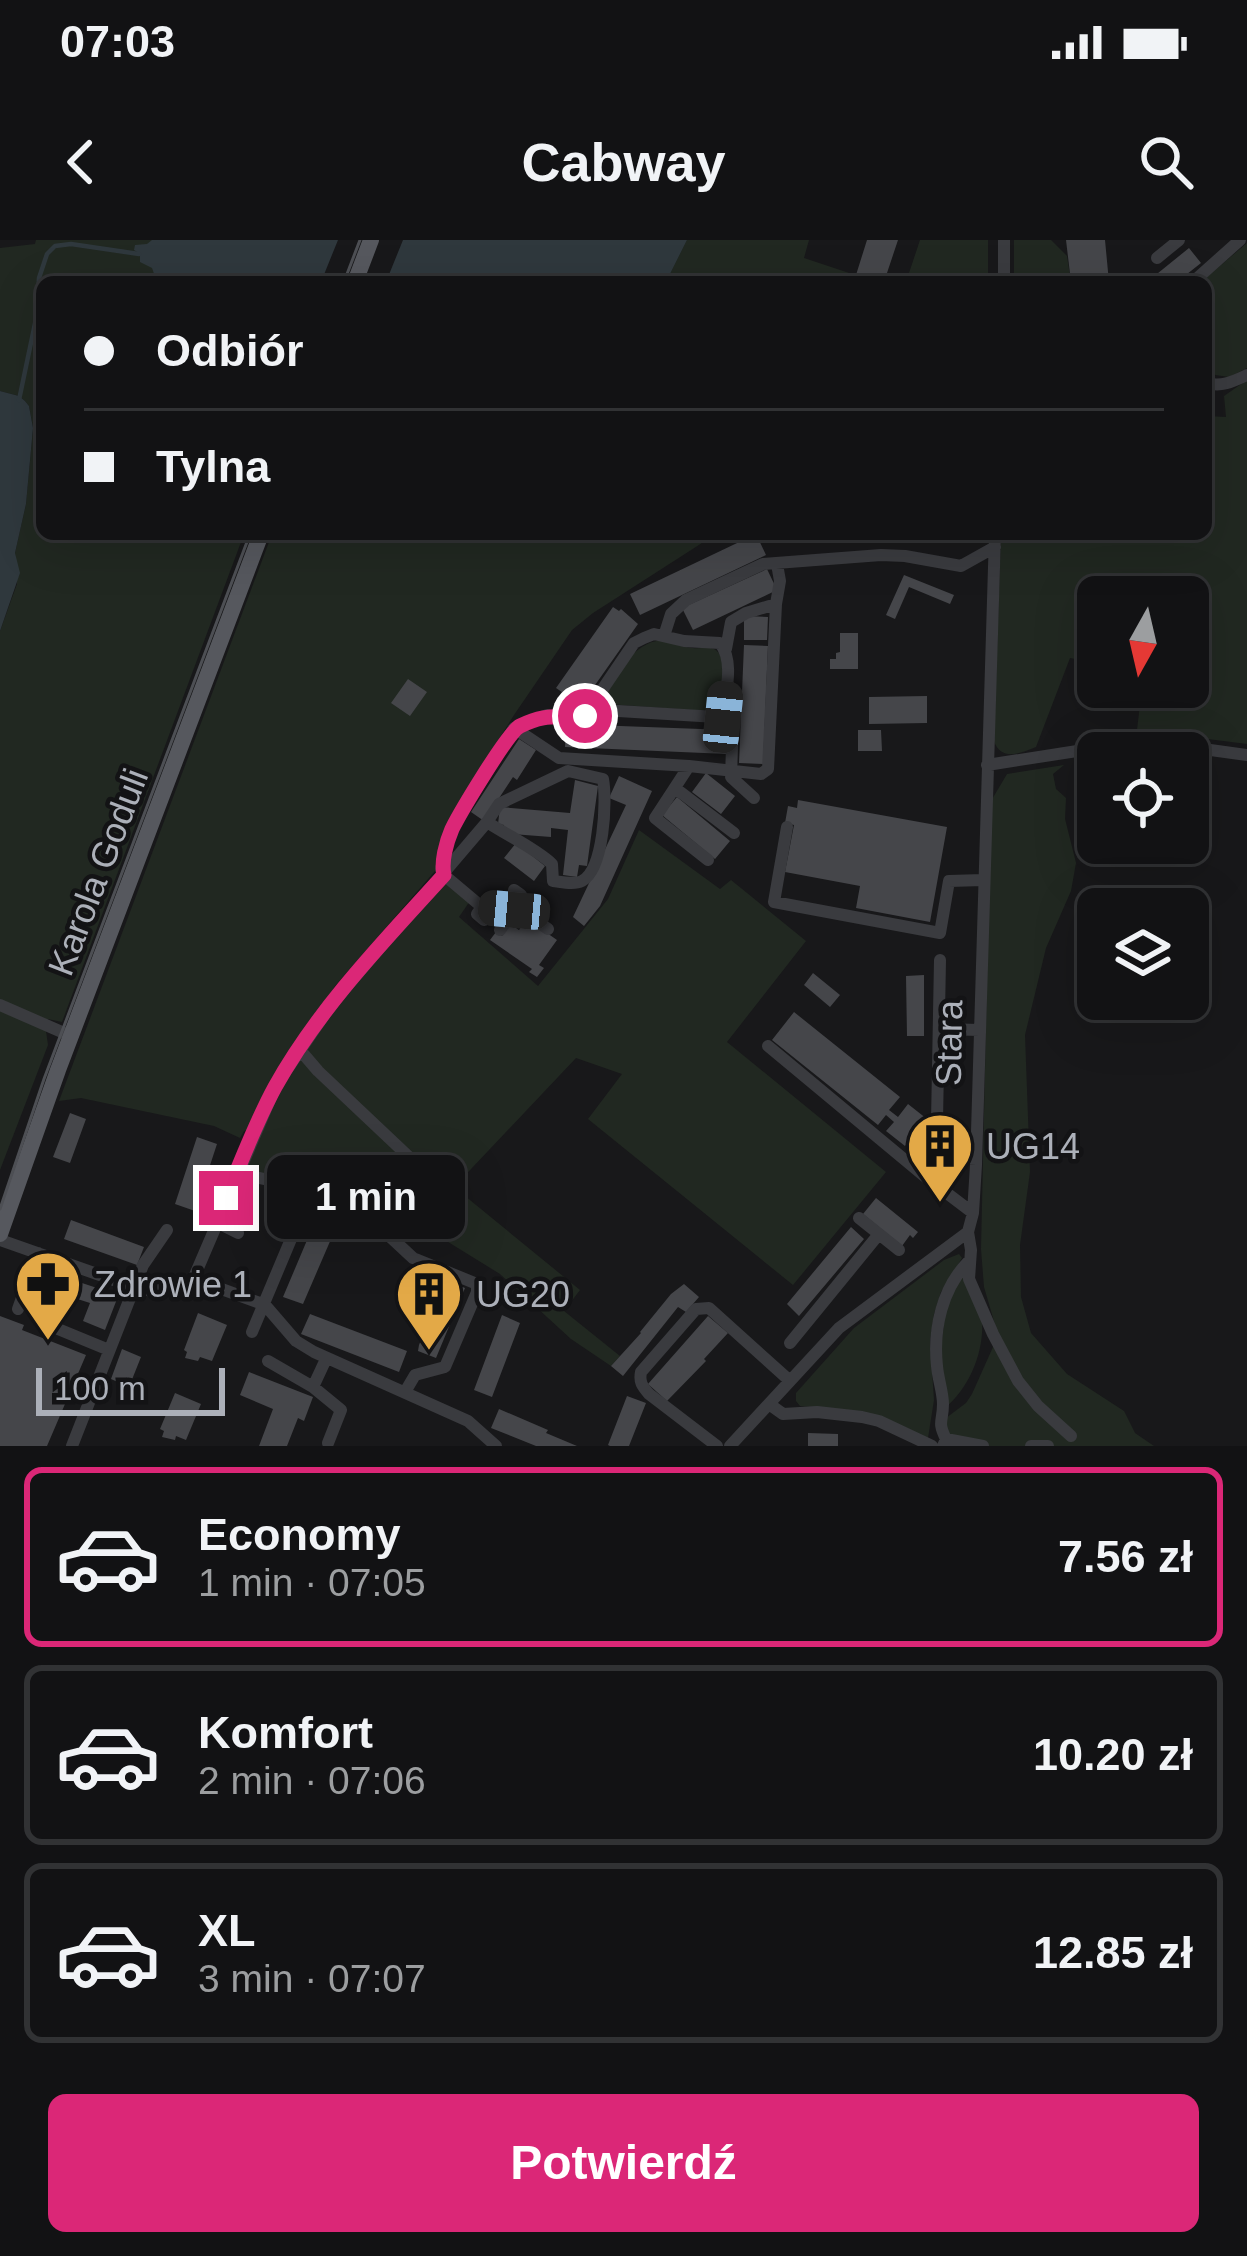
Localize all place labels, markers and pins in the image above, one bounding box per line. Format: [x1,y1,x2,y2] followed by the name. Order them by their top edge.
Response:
[905,1111,975,1205] building icon: UG14
[986,1126,1080,1167] place label: UG14
[13,1249,83,1343] pharmacy icon: Zdrowie 1
[394,1259,464,1353] building icon: UG20
[94,1264,252,1305] place label: Zdrowie 1
[476,1274,570,1315] place label: UG20

